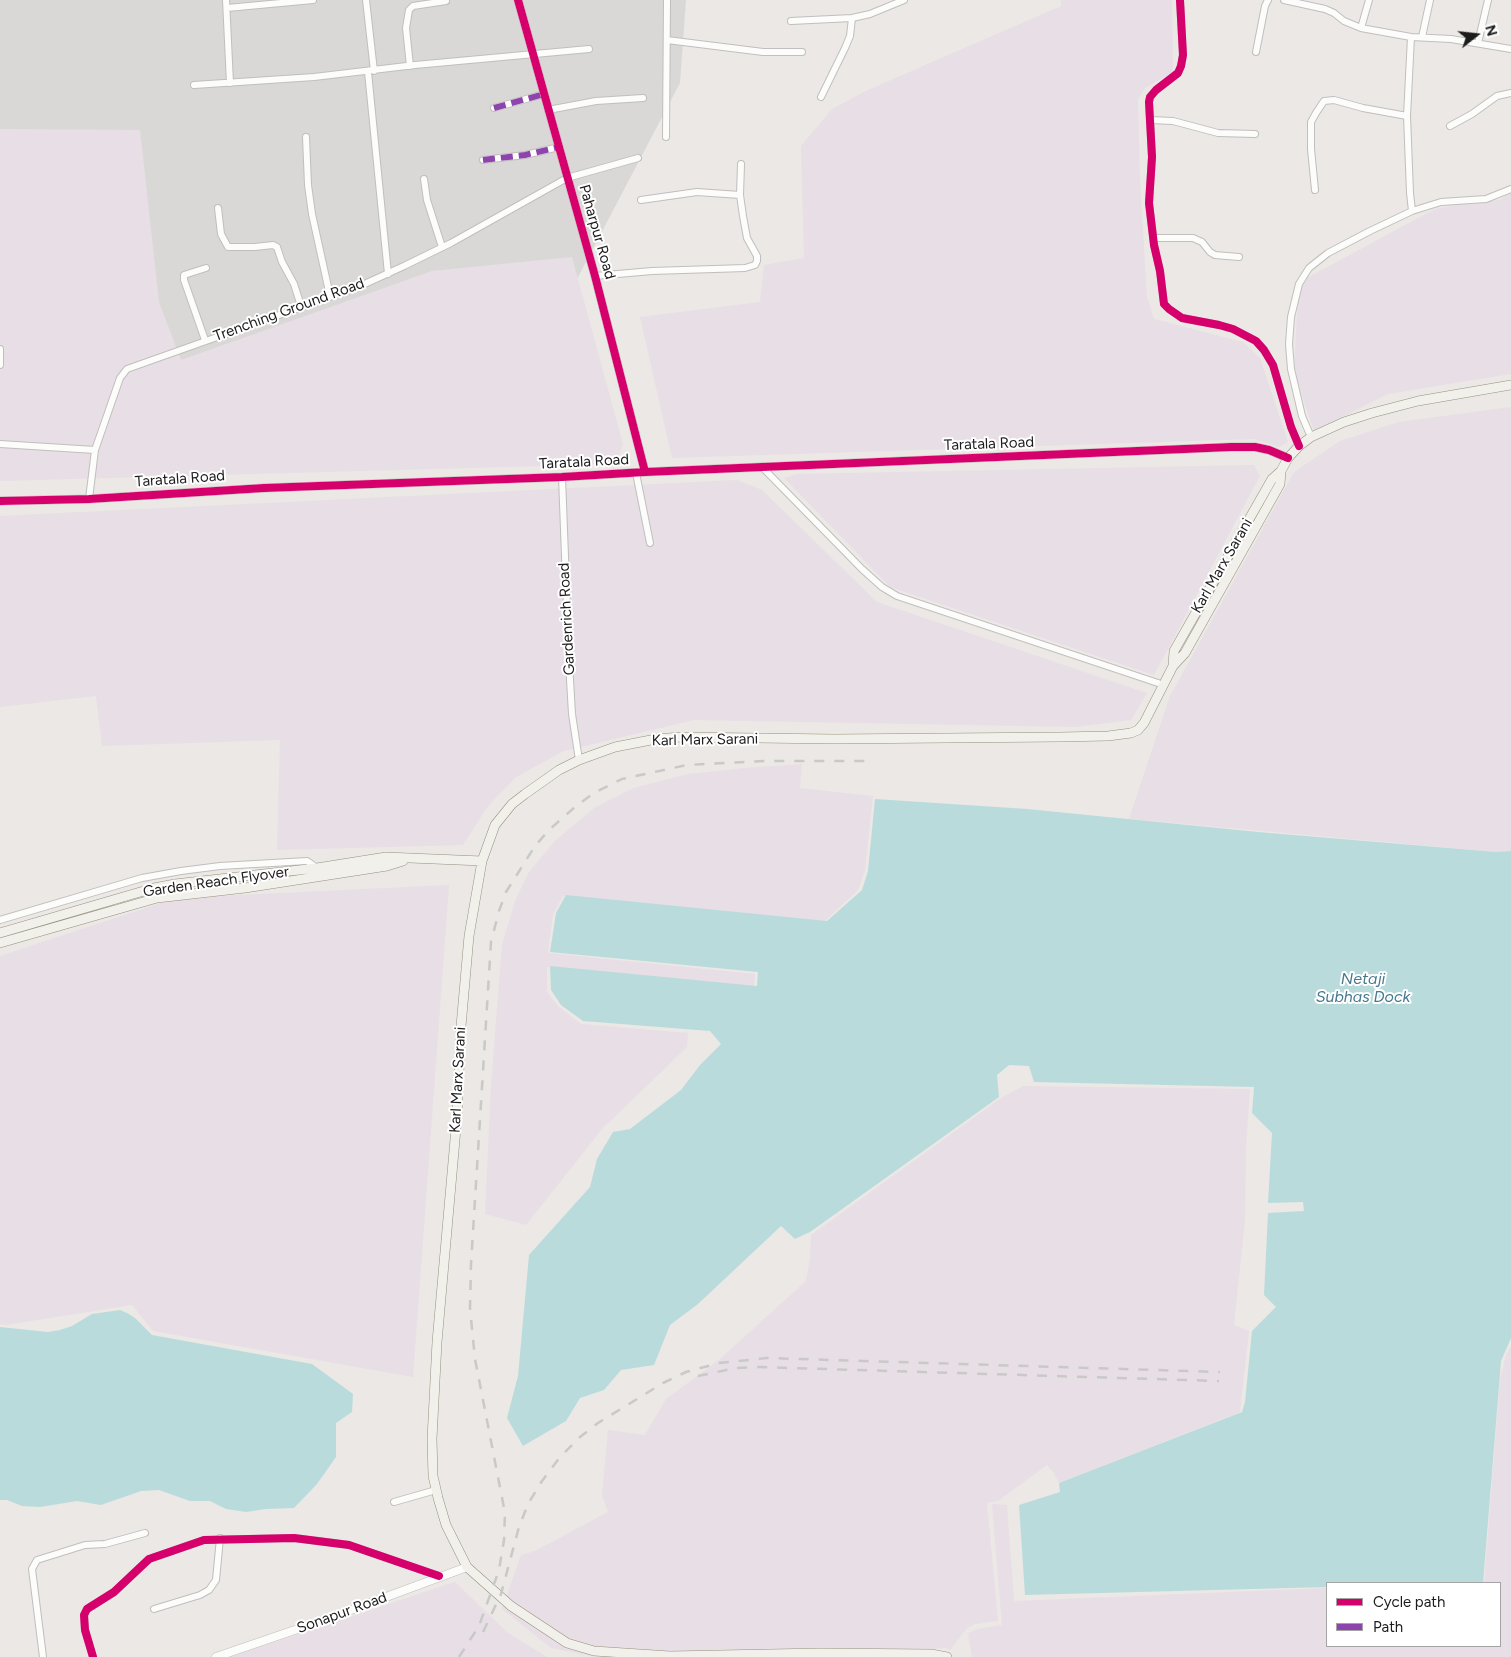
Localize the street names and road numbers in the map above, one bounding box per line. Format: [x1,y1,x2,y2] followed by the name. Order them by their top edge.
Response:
[575,183,619,281] street label: Paharpur Road
[211,274,367,346] street label: Trenching Ground Road
[944,433,1034,455] street label: Taratala Road
[538,451,630,473] street label: Taratala Road
[134,467,226,491] street label: Taratala Road
[1188,515,1256,617] street label: Karl Marx Sarani
[555,562,579,676] street label: Gardenrich Road
[652,730,758,750] street label: Karl Marx Sarani
[142,863,290,901] street label: Garden Reach Flyover
[446,1026,470,1134] street label: Karl Marx Sarani
[295,1588,389,1638] street label: Sonapur Road

